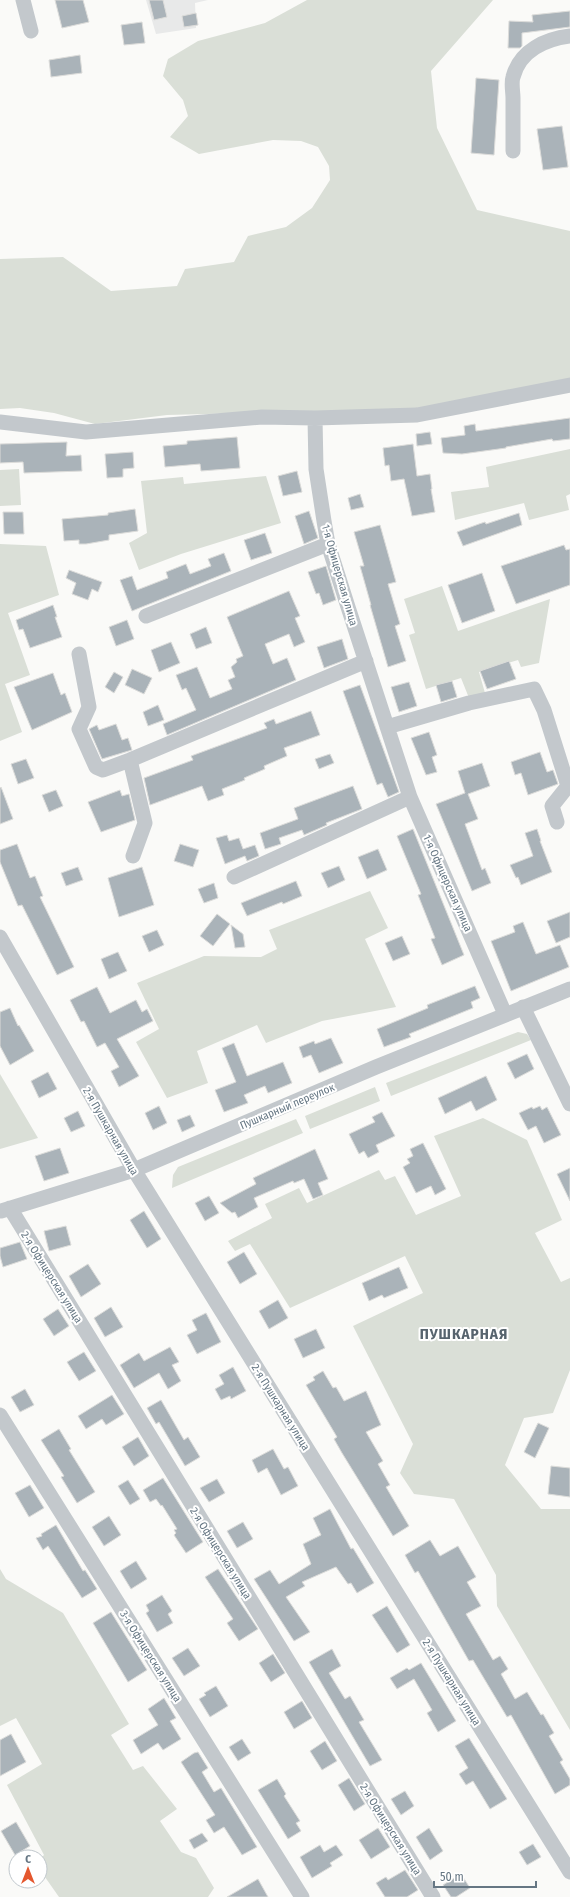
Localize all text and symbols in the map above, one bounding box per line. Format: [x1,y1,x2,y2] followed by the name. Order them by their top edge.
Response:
[319,523,360,627] street label: 1-я Офицерская улица
[420,833,475,934] street label: 1-я Офицерская улица
[238,1080,337,1132] street label: Пушкарный переулок
[80,1085,141,1177] street label: 2-я Пушкарная улица
[18,1229,85,1325] street label: 2-я Офицерская улица
[420,1325,508,1343] district label: ПУШКАРНАЯ
[249,1362,312,1453] street label: 2-я Пушкарная улица
[187,1505,254,1601] street label: 2-я Офицерская улица
[117,1608,184,1704] street label: 3-я Офицерская улица
[420,1637,483,1728] street label: 2-я Пушкарная улица
[357,1781,424,1877] street label: 2-я Офицерская улица
[8,1849,48,1889] north arrow
[25,1853,31,1866] text: С
[434,1863,536,1889] scale bar
[440,1870,464,1884] text: 50 m

